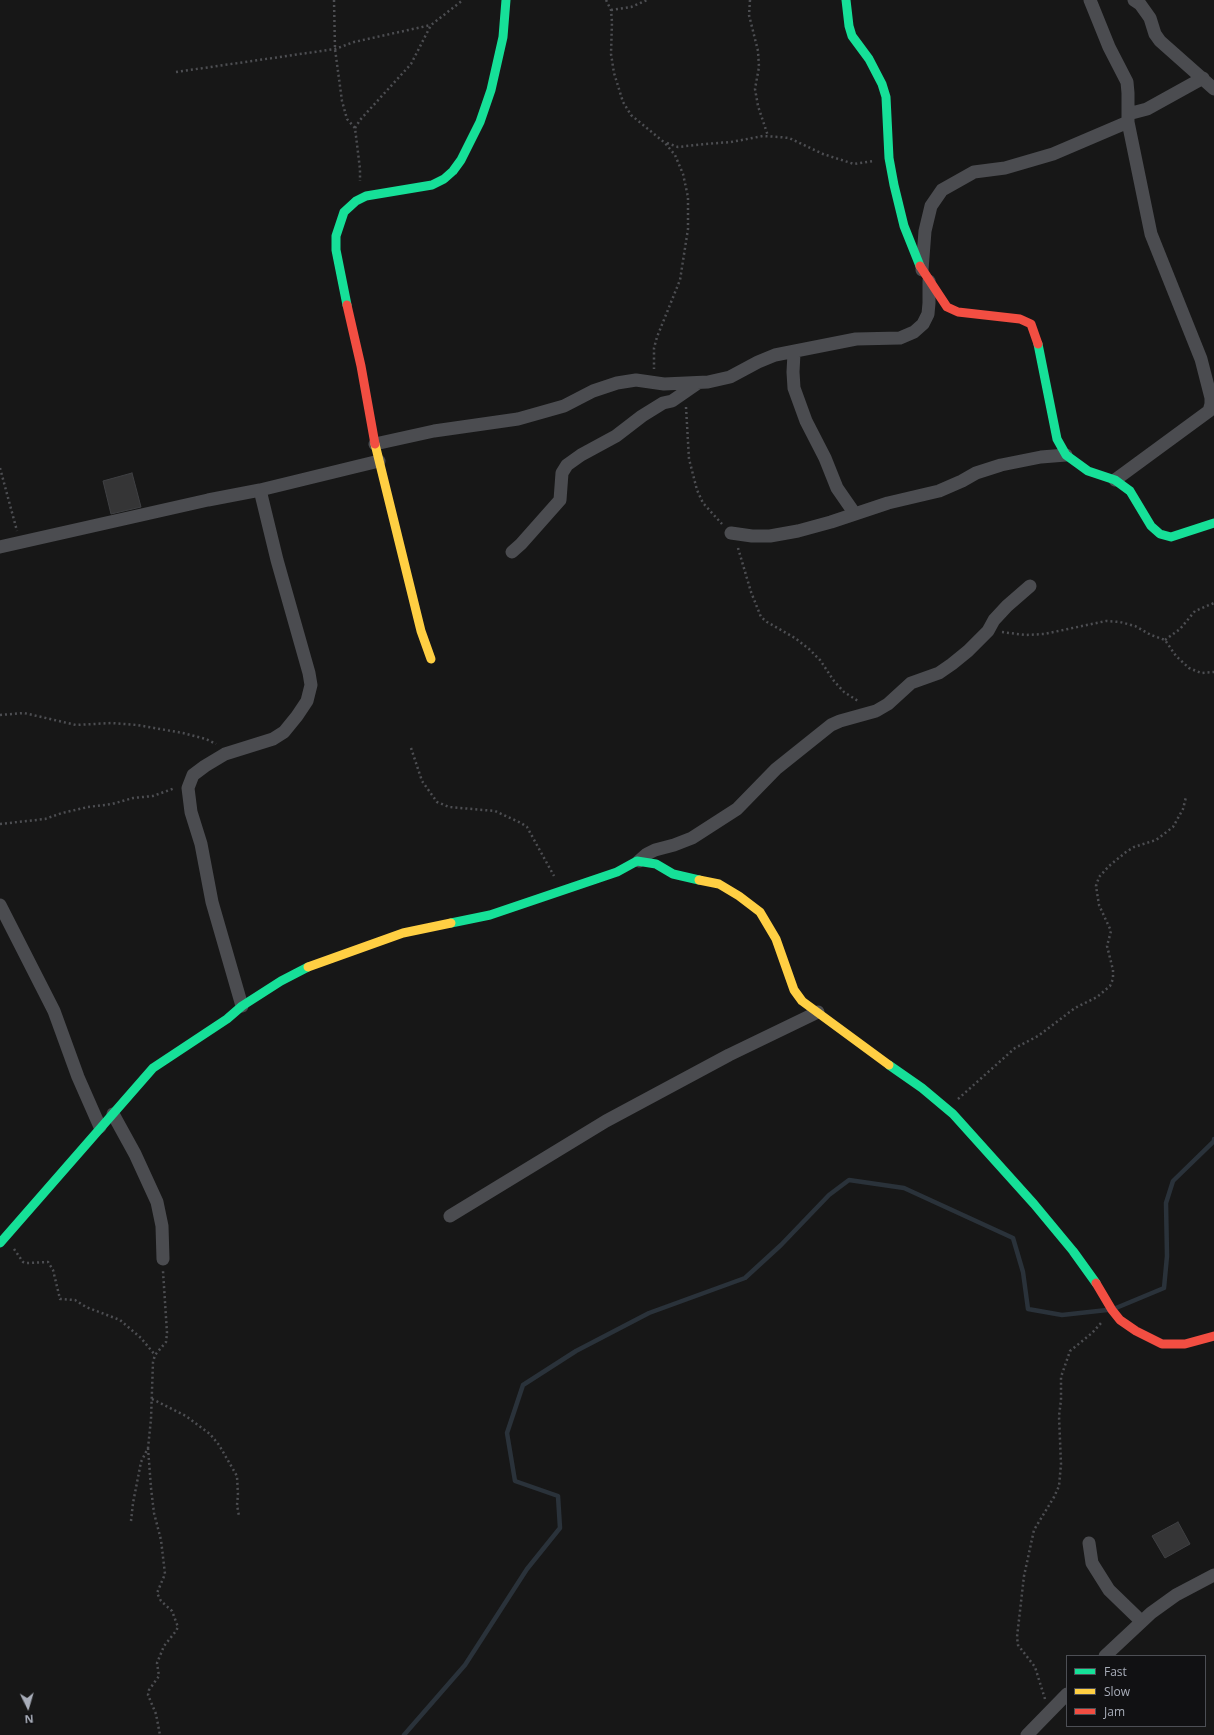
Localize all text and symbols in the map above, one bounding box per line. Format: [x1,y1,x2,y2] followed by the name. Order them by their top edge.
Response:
[1066,1655,1206,1727] legend
[1104,1663,1127,1680] text: Fast
[1104,1683,1130,1700] text: Slow
[8,1687,48,1727] north arrow
[1104,1703,1125,1720] text: Jam
[24,1712,34,1727] text: N

